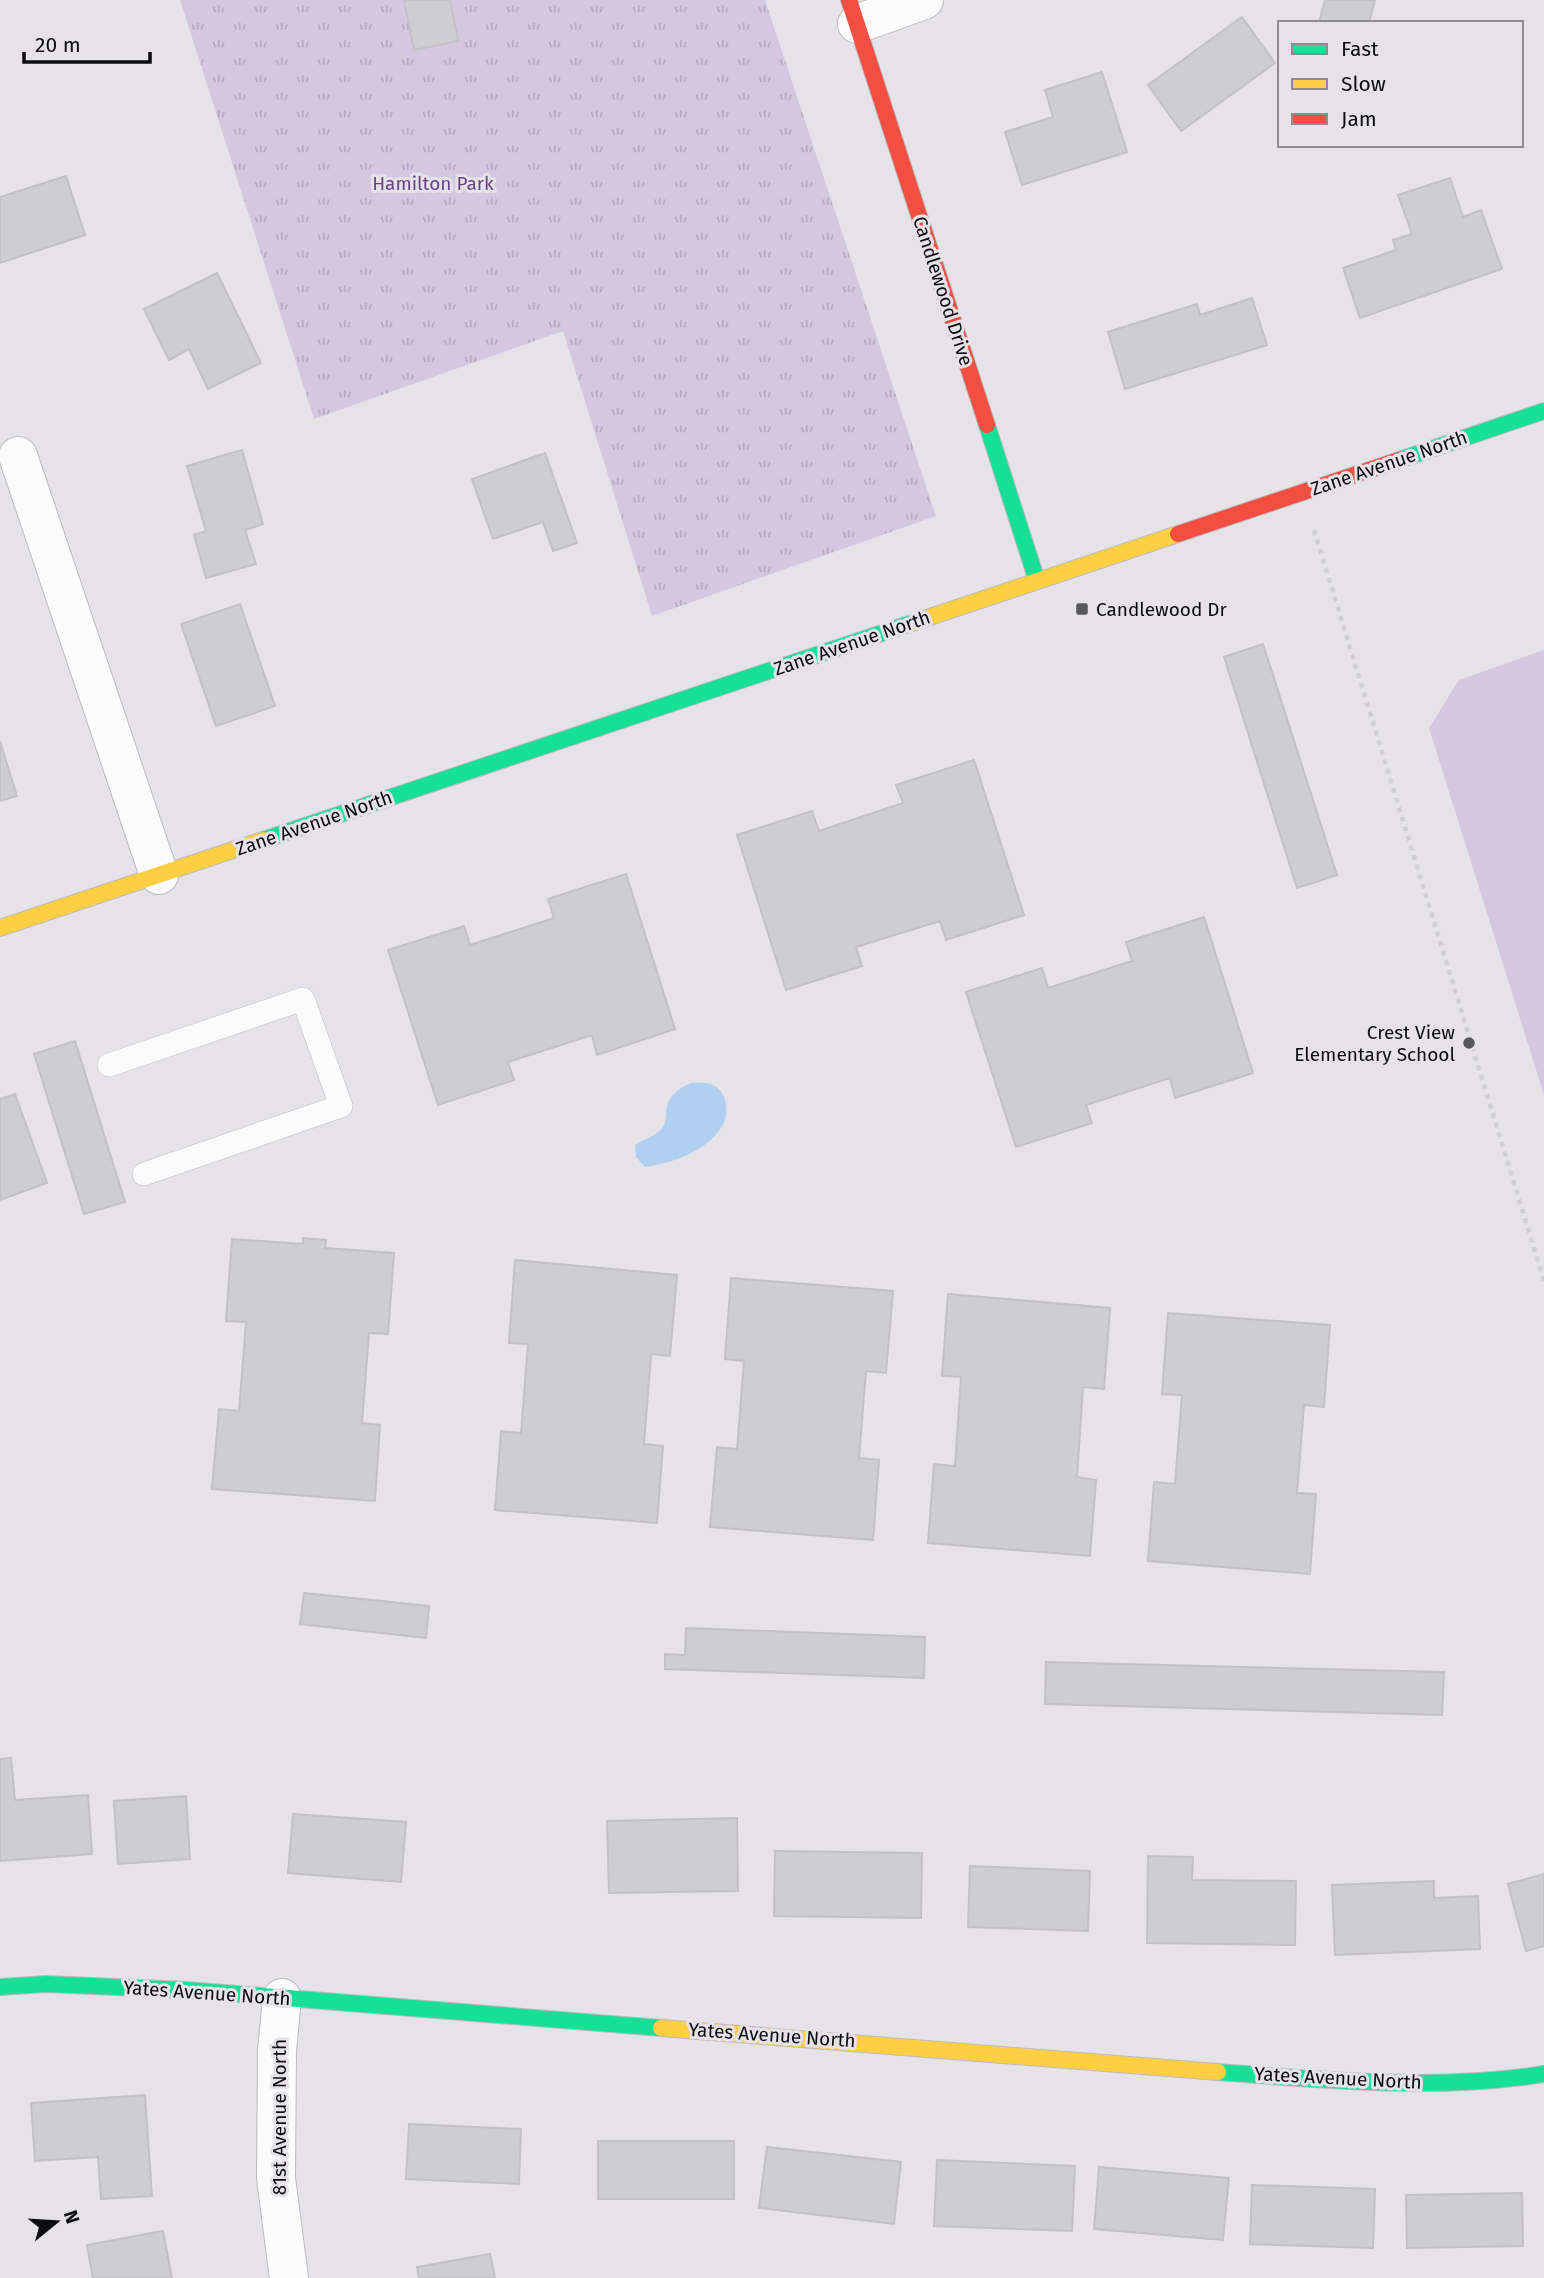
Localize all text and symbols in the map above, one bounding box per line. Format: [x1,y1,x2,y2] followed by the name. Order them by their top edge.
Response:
[24,21,150,65] scale bar
[1278,21,1523,147] legend
[35,32,81,58] text: 20 m
[1341,36,1379,62] text: Fast
[1341,71,1386,97] text: Slow
[1341,106,1377,132] text: Jam
[372,172,494,195] park label: Hamilton Park
[908,213,978,369] street label: Candlewood Drive
[1308,425,1470,501] street label: Zane Avenue North
[1096,598,1228,621] place label: Candlewood Dr
[1074,601,1090,617] marker: Candlewood Dr
[771,605,933,681] street label: Zane Avenue North
[233,785,395,861] street label: Zane Avenue North
[1294,1021,1455,1066] place label: Crest View Elementary School
[1461,1035,1477,1051] marker: Crest View Elementary School
[123,1976,291,2010] street label: Yates Avenue North
[688,2018,856,2052] street label: Yates Avenue North
[268,2039,291,2195] street label: 81st Avenue North
[1254,2062,1422,2094] street label: Yates Avenue North
[21,2187,91,2257] north arrow
[59,2207,85,2226] text: N

